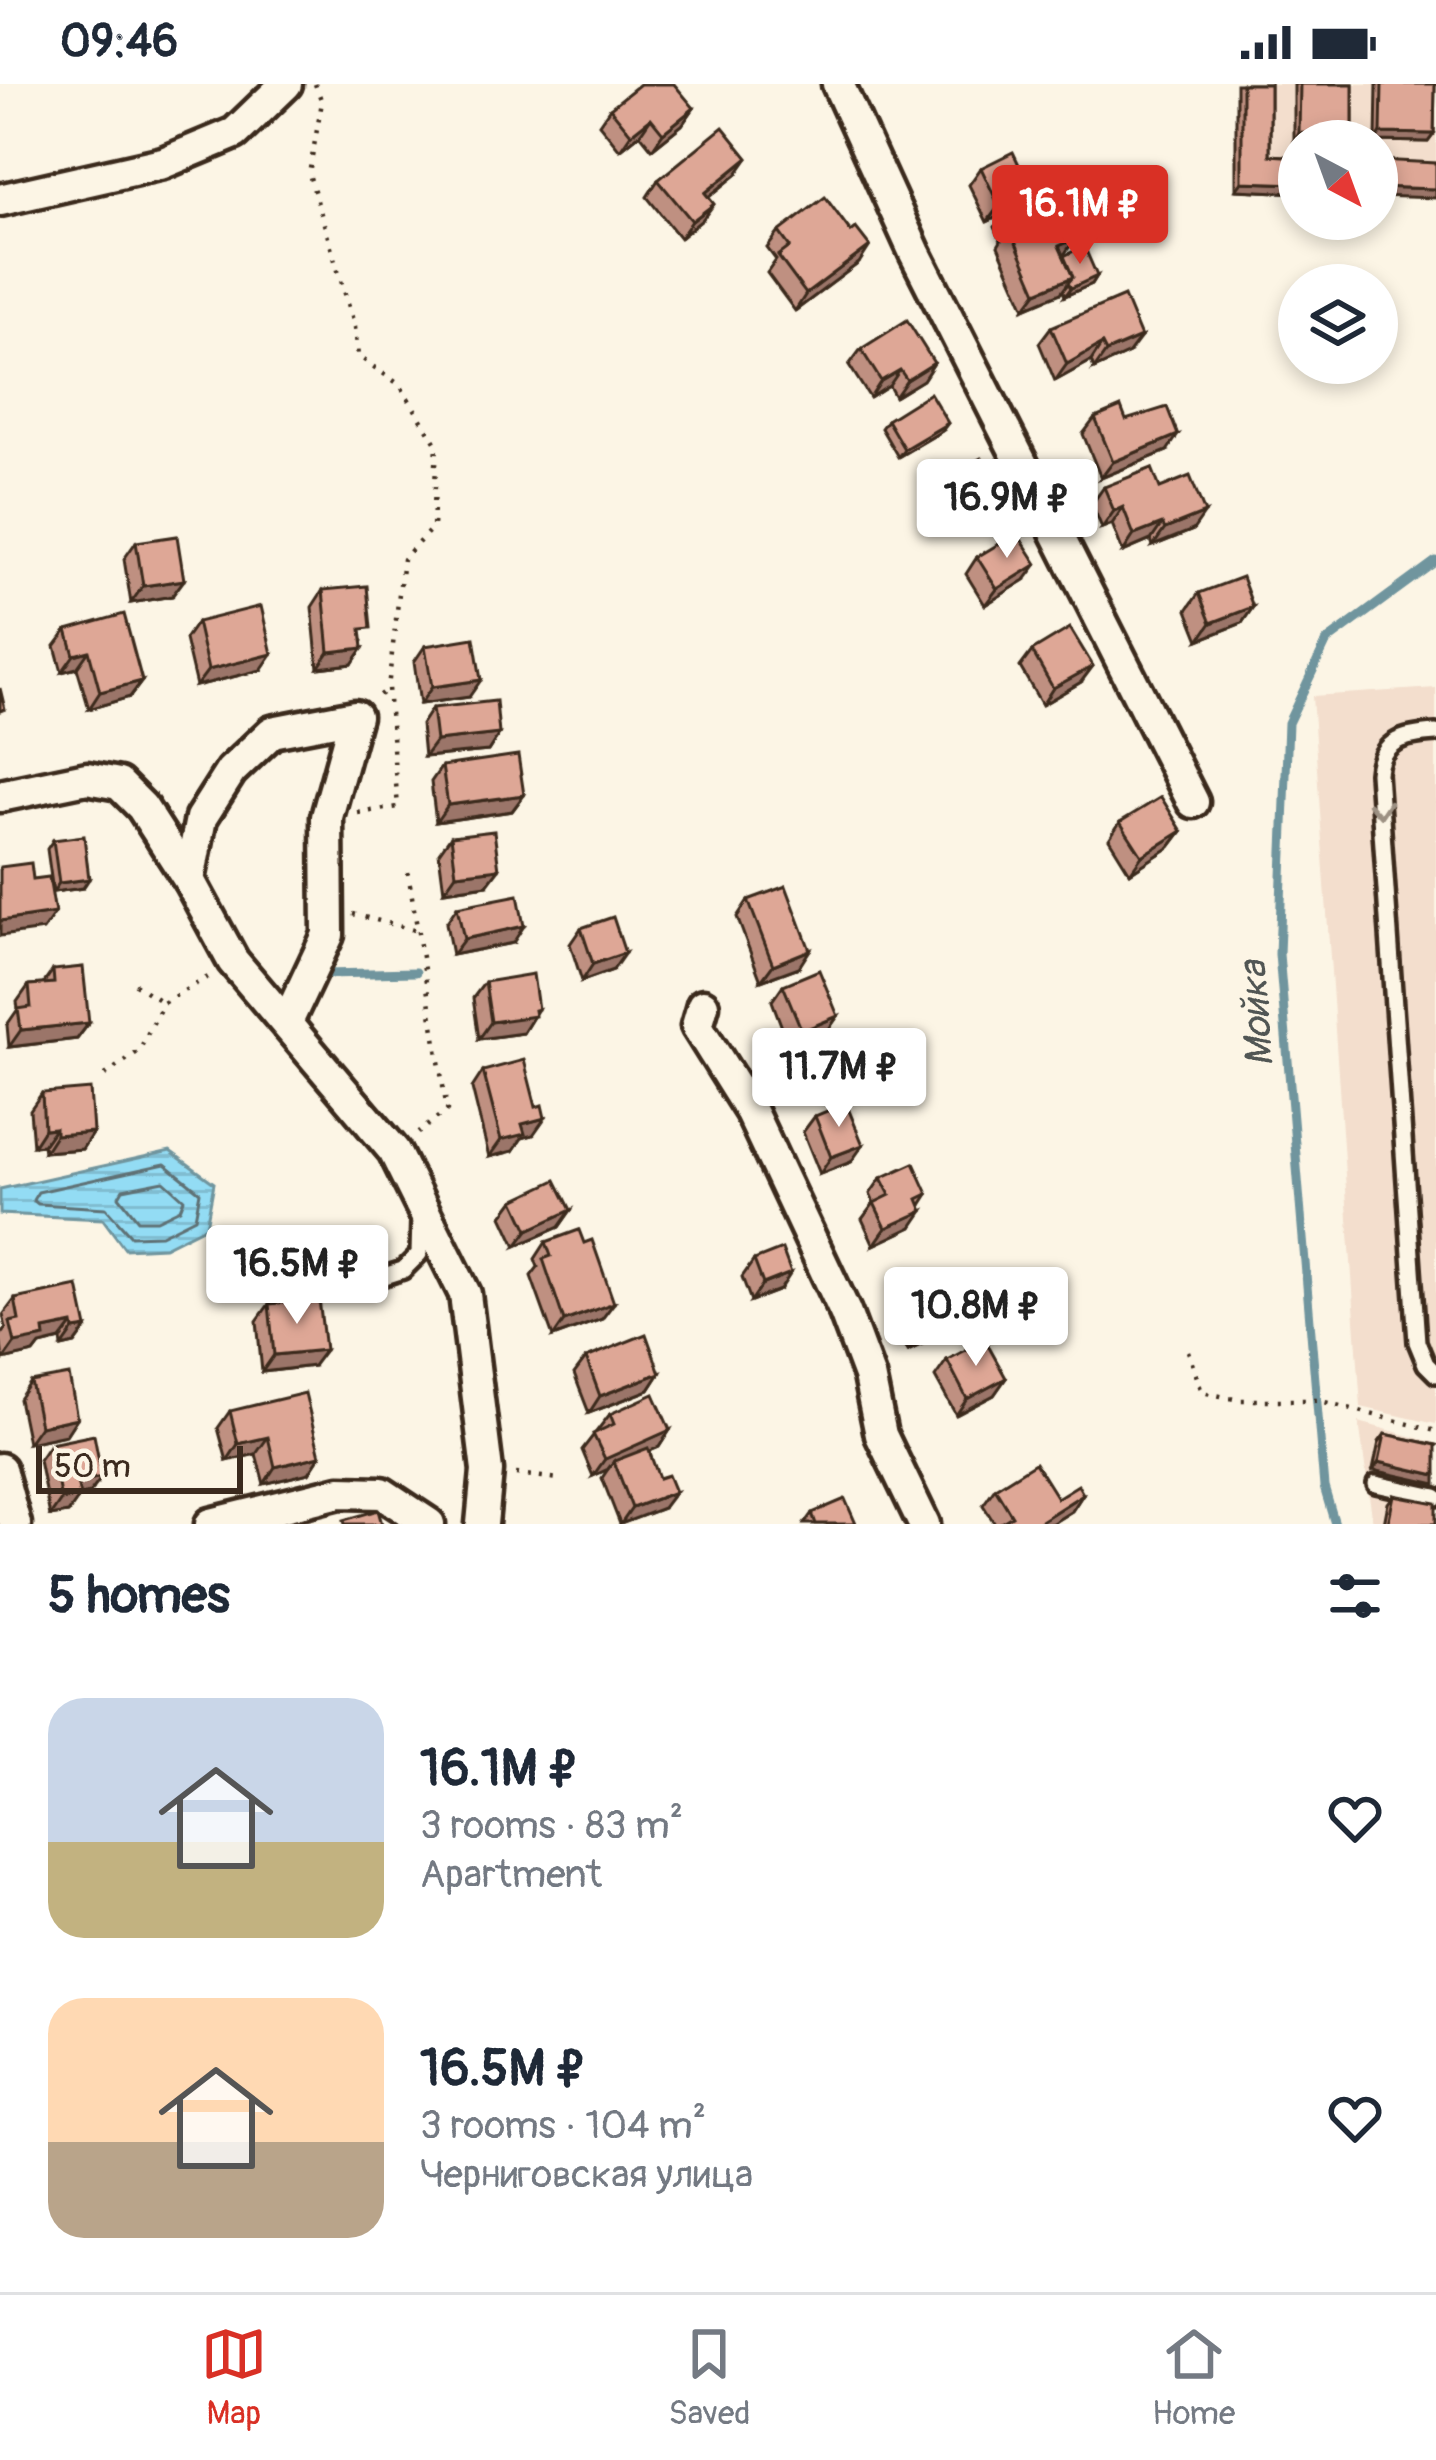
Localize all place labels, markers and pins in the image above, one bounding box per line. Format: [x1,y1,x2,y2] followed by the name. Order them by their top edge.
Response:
[969,165,1191,267] pin: 16.1M ₽
[896,459,1118,561] pin: 16.9M ₽
[728,1028,950,1130] pin: 11.7M ₽
[186,1225,408,1327] pin: 16.5M ₽
[865,1267,1087,1369] pin: 10.8M ₽

